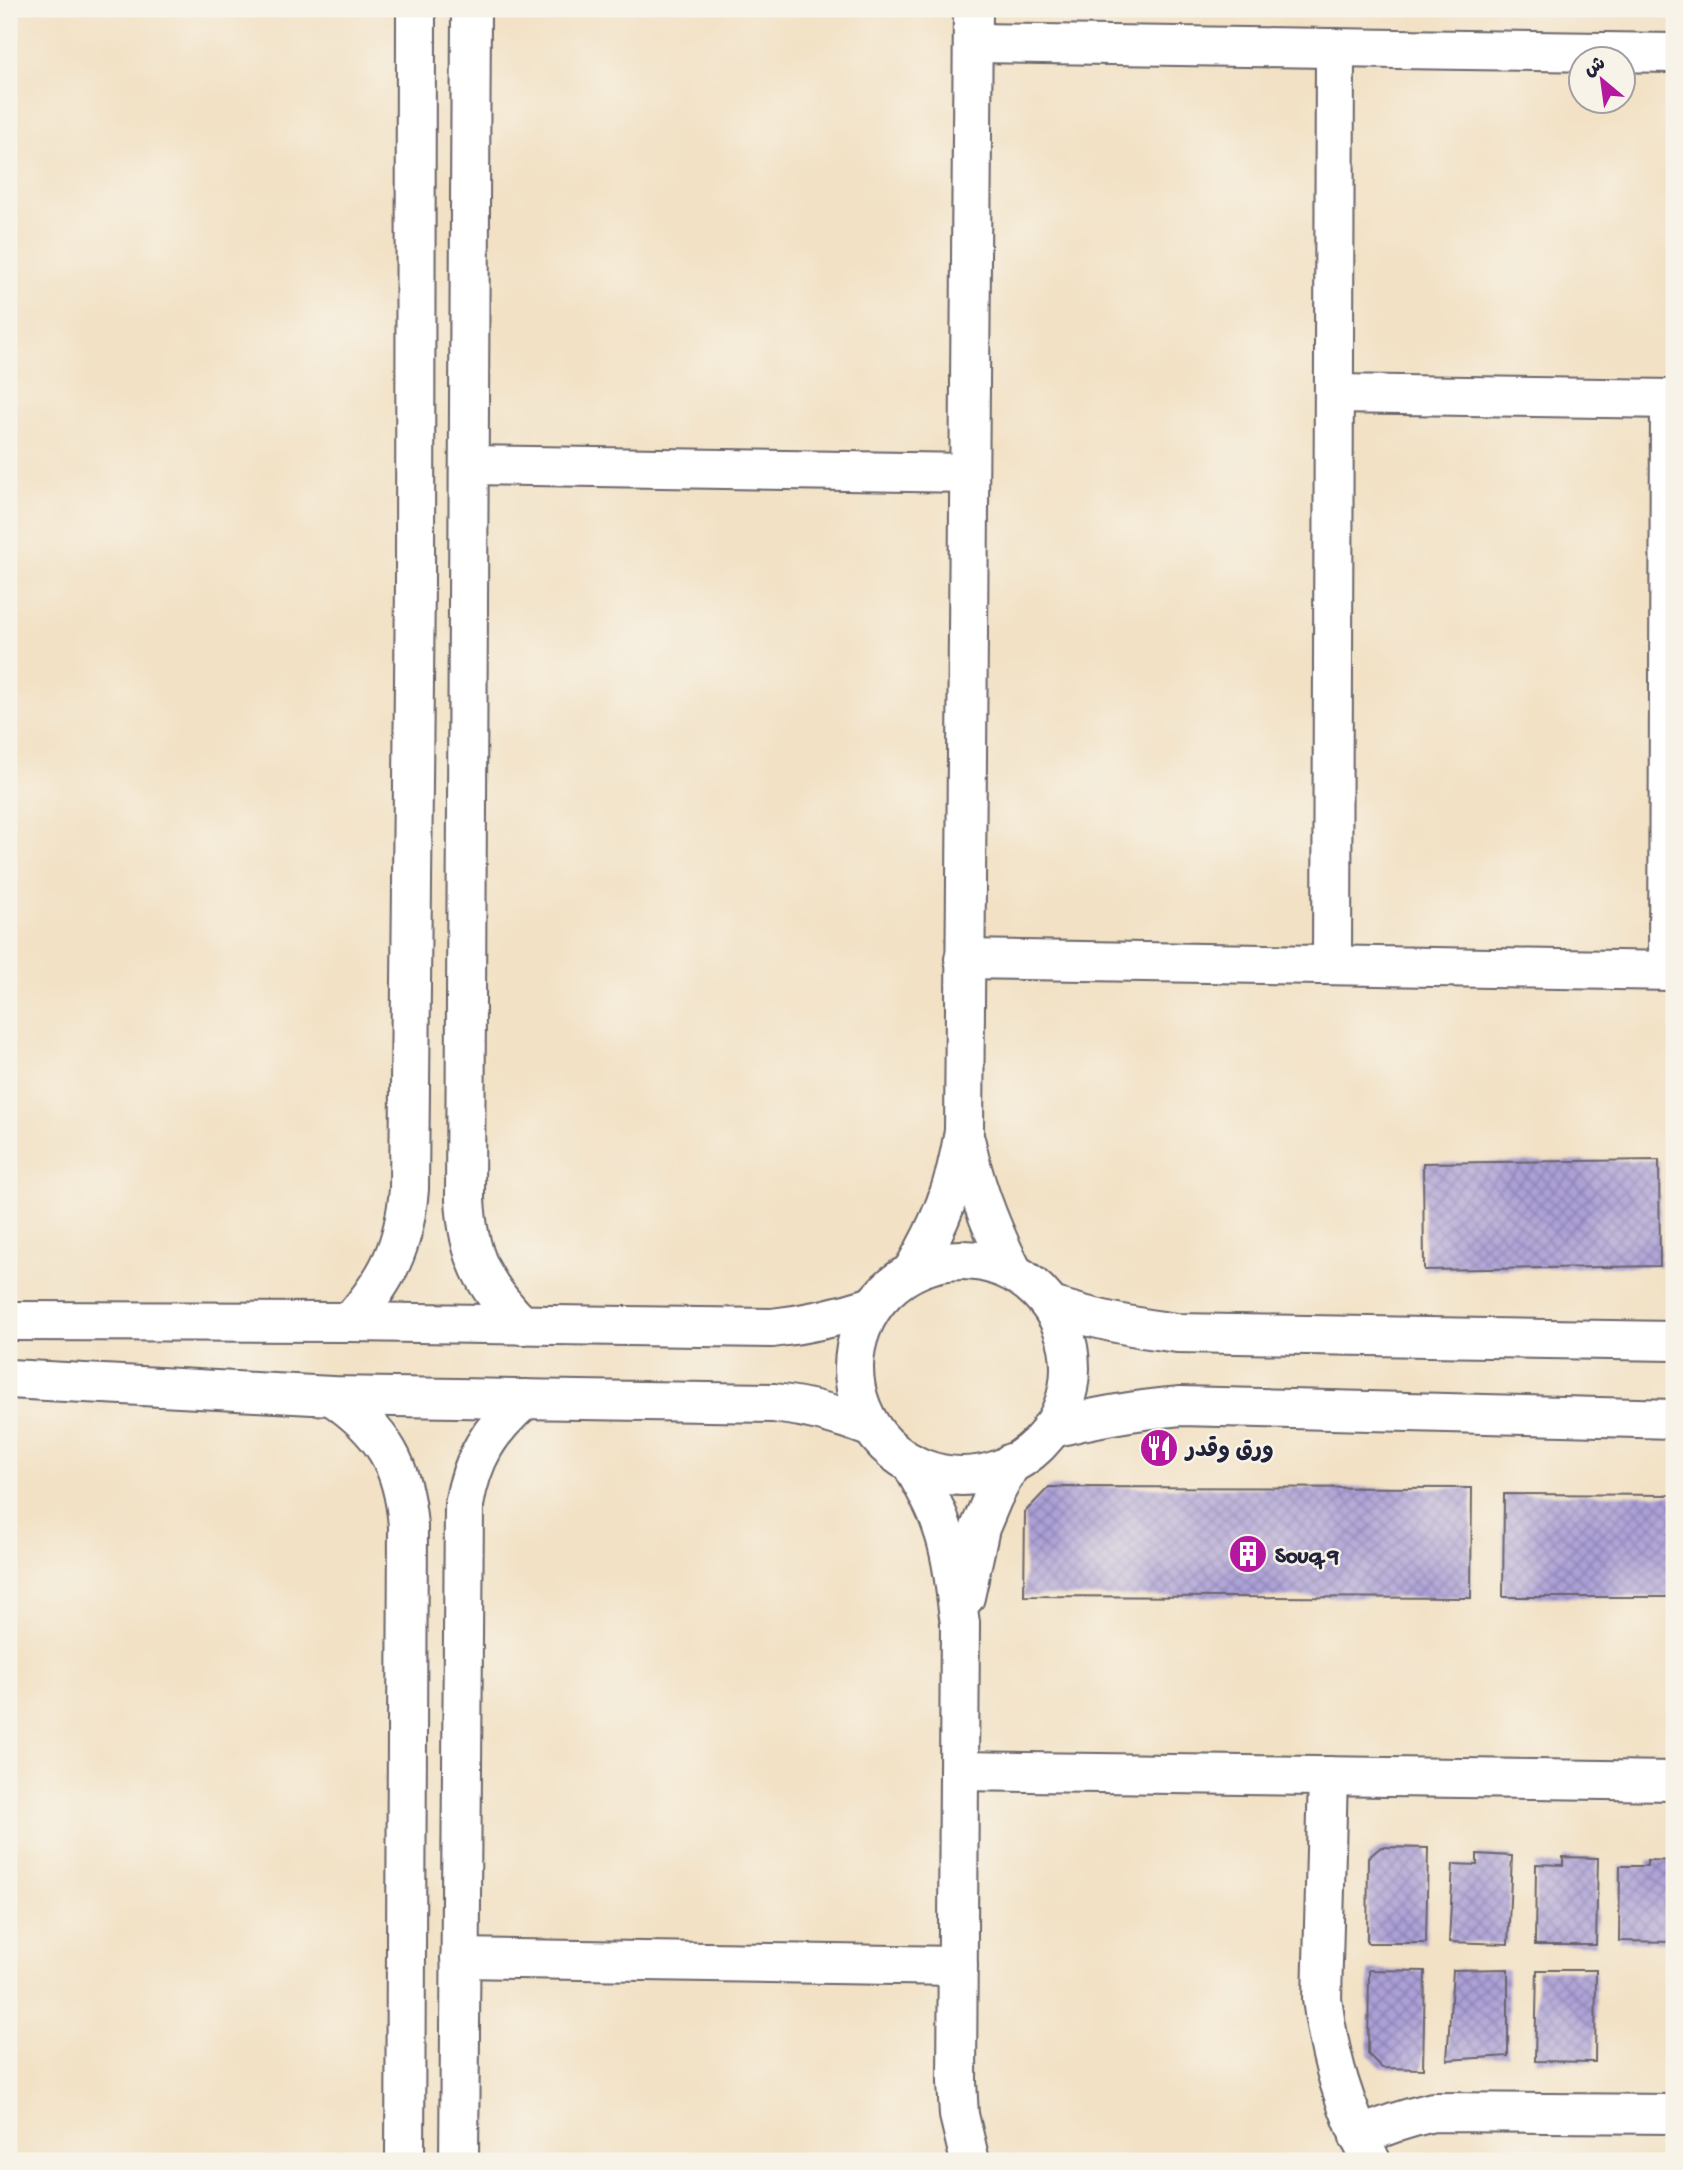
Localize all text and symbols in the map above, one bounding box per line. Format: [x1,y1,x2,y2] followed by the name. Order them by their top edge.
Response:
[1568,46,1638,116] north arrow
[1581,53,1610,83] text: ش
[1138,1427,1180,1469] restaurant icon: ورق وقدر
[1184,1436,1274,1465] place label: ورق وقدر
[1227,1533,1269,1575] building icon: Souq 9
[1275,1544,1340,1571] place label: Souq 9

